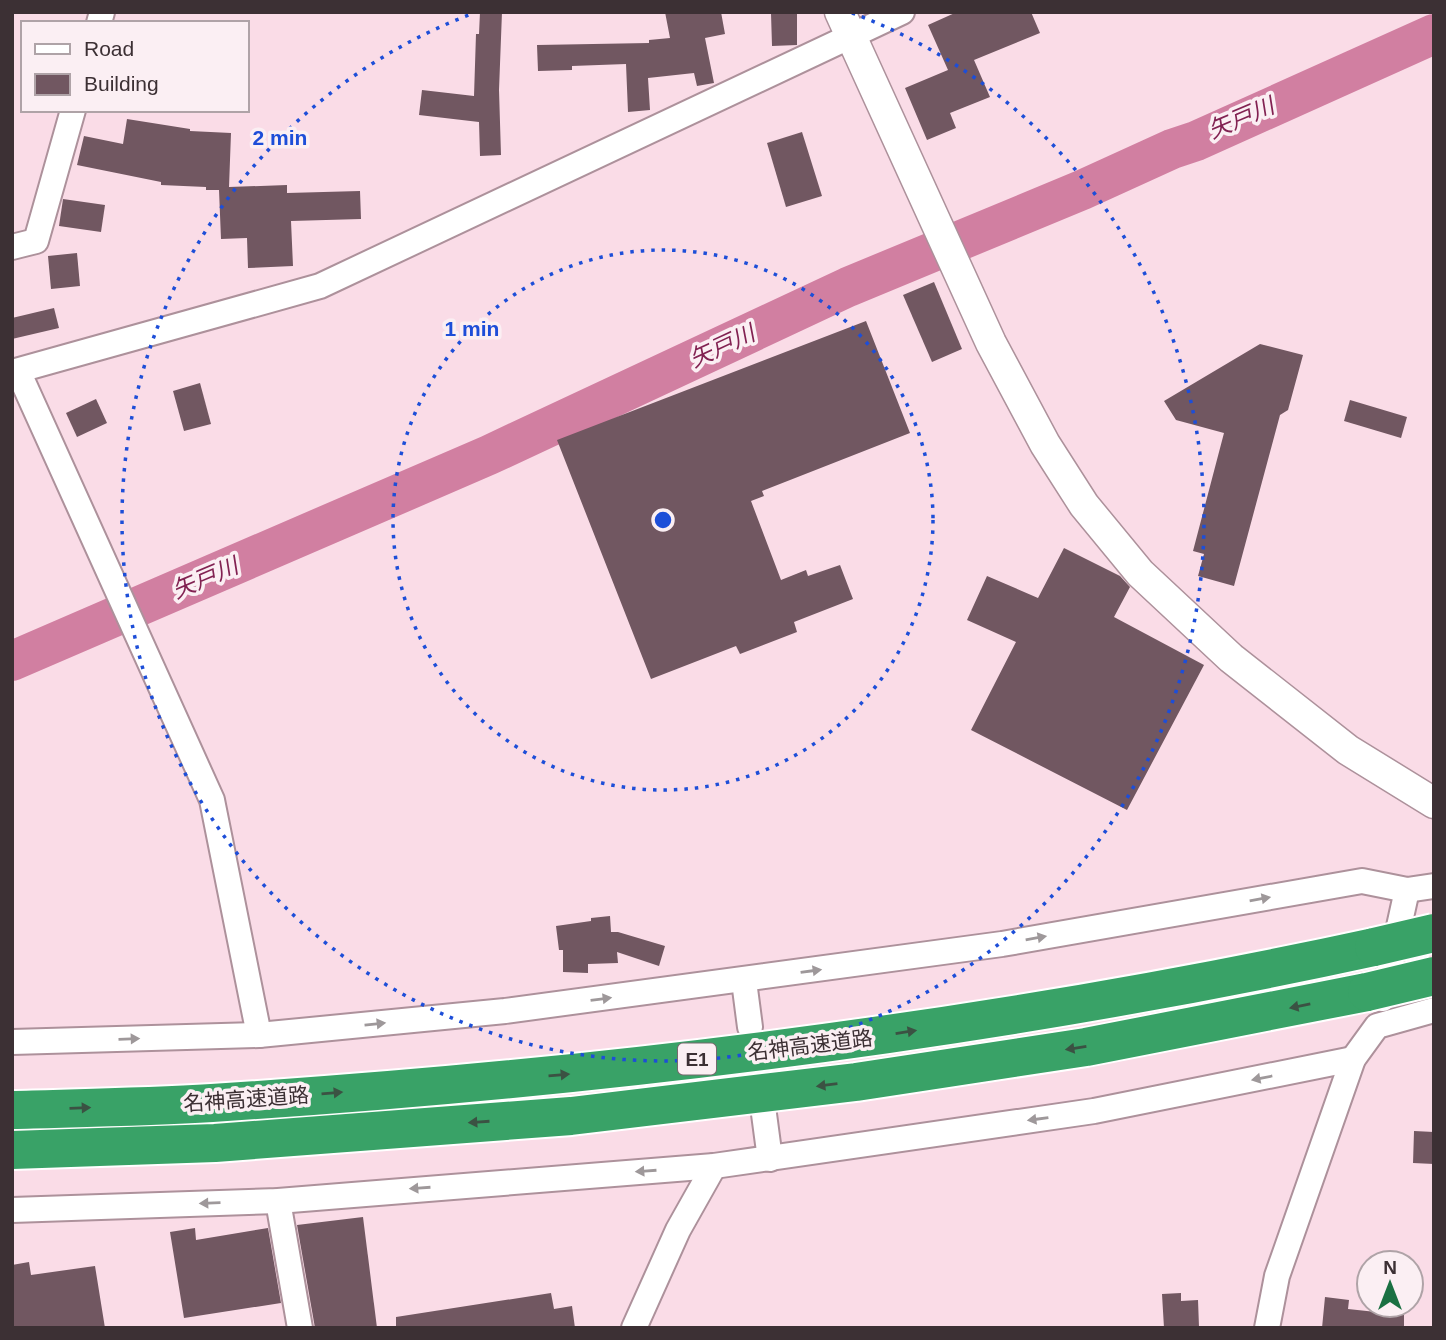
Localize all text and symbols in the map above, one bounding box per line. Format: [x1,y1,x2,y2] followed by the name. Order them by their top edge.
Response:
[21,21,248,112] legend
[84,37,134,60] text: Road
[84,72,159,95] text: Building
[1204,91,1281,143] water label: 矢戸川
[253,126,307,149] text: 2 min
[445,317,499,340] text: 1 min
[685,318,761,372] water label: 矢戸川
[651,508,675,532] centre of rings
[168,551,245,603] water label: 矢戸川
[1250,893,1272,904] one-way arrow
[1025,932,1047,943] one-way arrow
[800,965,822,976] one-way arrow
[590,993,612,1004] one-way arrow
[1289,1001,1311,1012] one-way arrow
[364,1018,386,1029] one-way arrow
[746,1026,874,1064] street label: 名神高速道路
[895,1026,917,1037] one-way arrow
[119,1033,141,1044] one-way arrow
[1065,1043,1087,1054] one-way arrow
[678,1044,716,1074] road number: E1
[548,1069,570,1080] one-way arrow
[1251,1072,1273,1083] one-way arrow
[816,1080,838,1091] one-way arrow
[182,1083,310,1115] street label: 名神高速道路
[321,1087,343,1098] one-way arrow
[70,1102,92,1113] one-way arrow
[1027,1114,1049,1125] one-way arrow
[468,1117,490,1128] one-way arrow
[635,1166,657,1177] one-way arrow
[408,1183,430,1194] one-way arrow
[199,1197,221,1208] one-way arrow
[1355,1249,1425,1319] north arrow
[1383,1257,1397,1278] text: N

